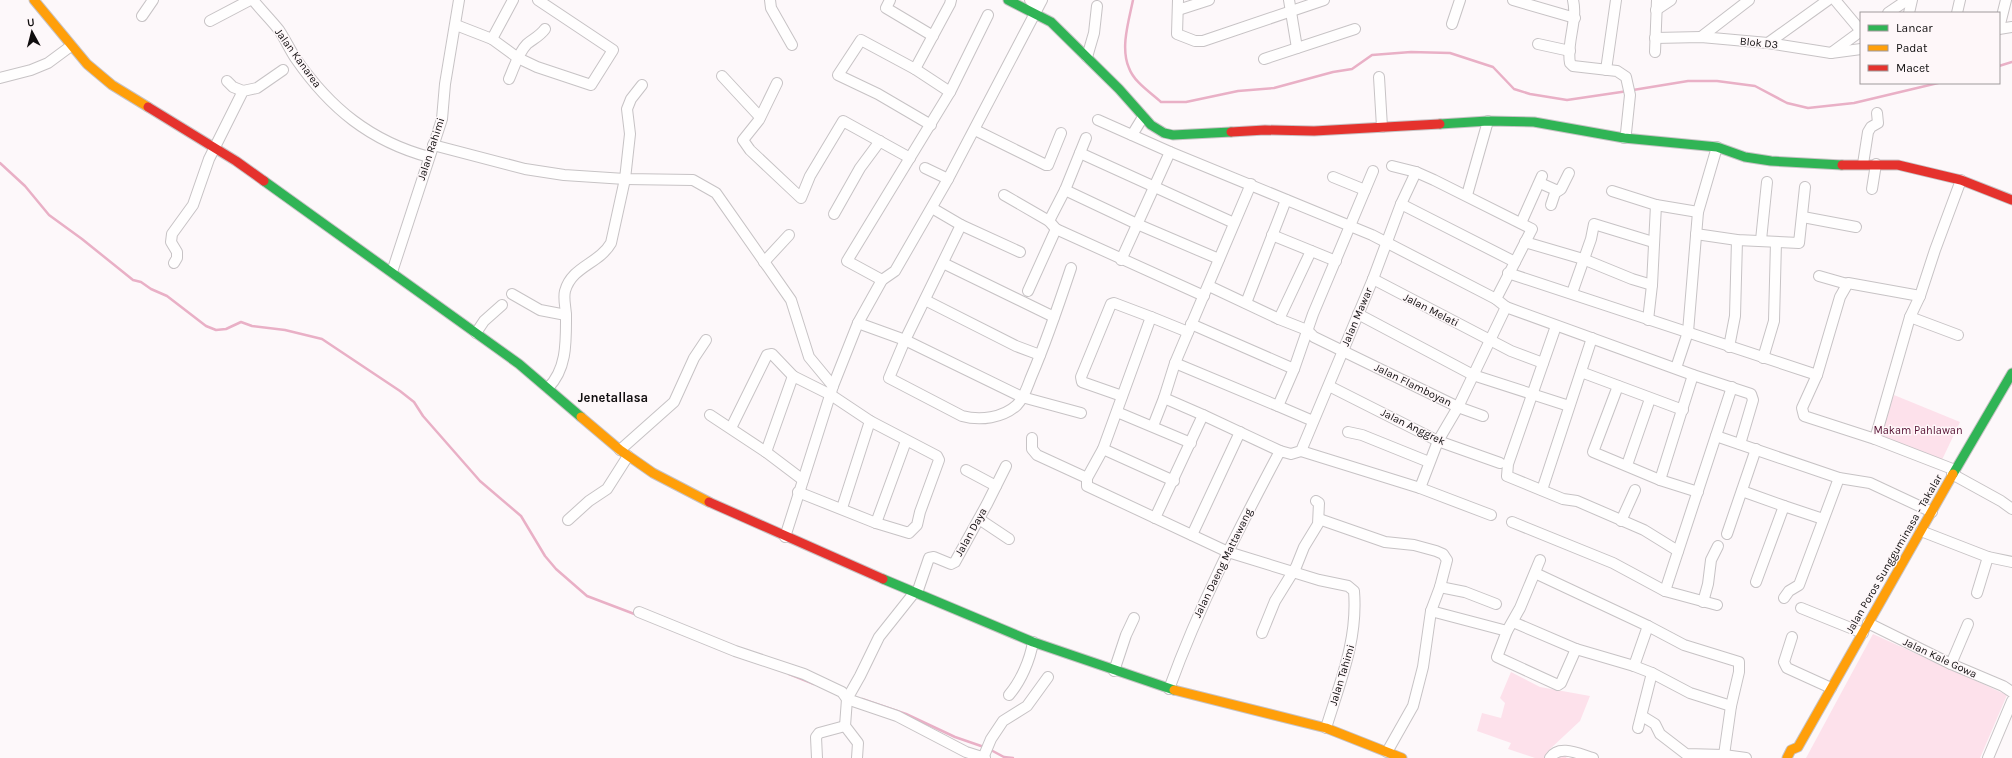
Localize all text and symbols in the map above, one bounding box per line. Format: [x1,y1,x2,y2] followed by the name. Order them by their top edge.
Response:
[12,12,52,52] north arrow
[1860,12,2000,84] legend
[26,16,35,29] text: U
[1896,21,1933,35] text: Lancar
[272,26,324,90] street label: Jalan Kanarea
[1739,35,1779,51] street label: Blok D3
[1896,41,1928,55] text: Padat
[1896,61,1930,75] text: Macet
[415,116,447,182] street label: Jalan Rahimi
[1339,286,1375,348] street label: Jalan Mawar
[1401,290,1461,330] street label: Jalan Melati
[1372,361,1454,409] street label: Jalan Flamboyan
[578,390,648,405] district label: Jenetallasa
[1379,406,1447,448] street label: Jalan Anggrek
[1873,424,1963,437] park label: Makam Pahlawan
[1843,472,1945,636] street label: Jalan Poros Sungguminasa - Takalar
[952,506,990,558] street label: Jalan Daya
[1191,506,1255,620] street label: Jalan Daeng Mattawang
[1901,635,1979,681] street label: Jalan Kale Gowa
[1327,643,1357,707] street label: Jalan Tahimi

